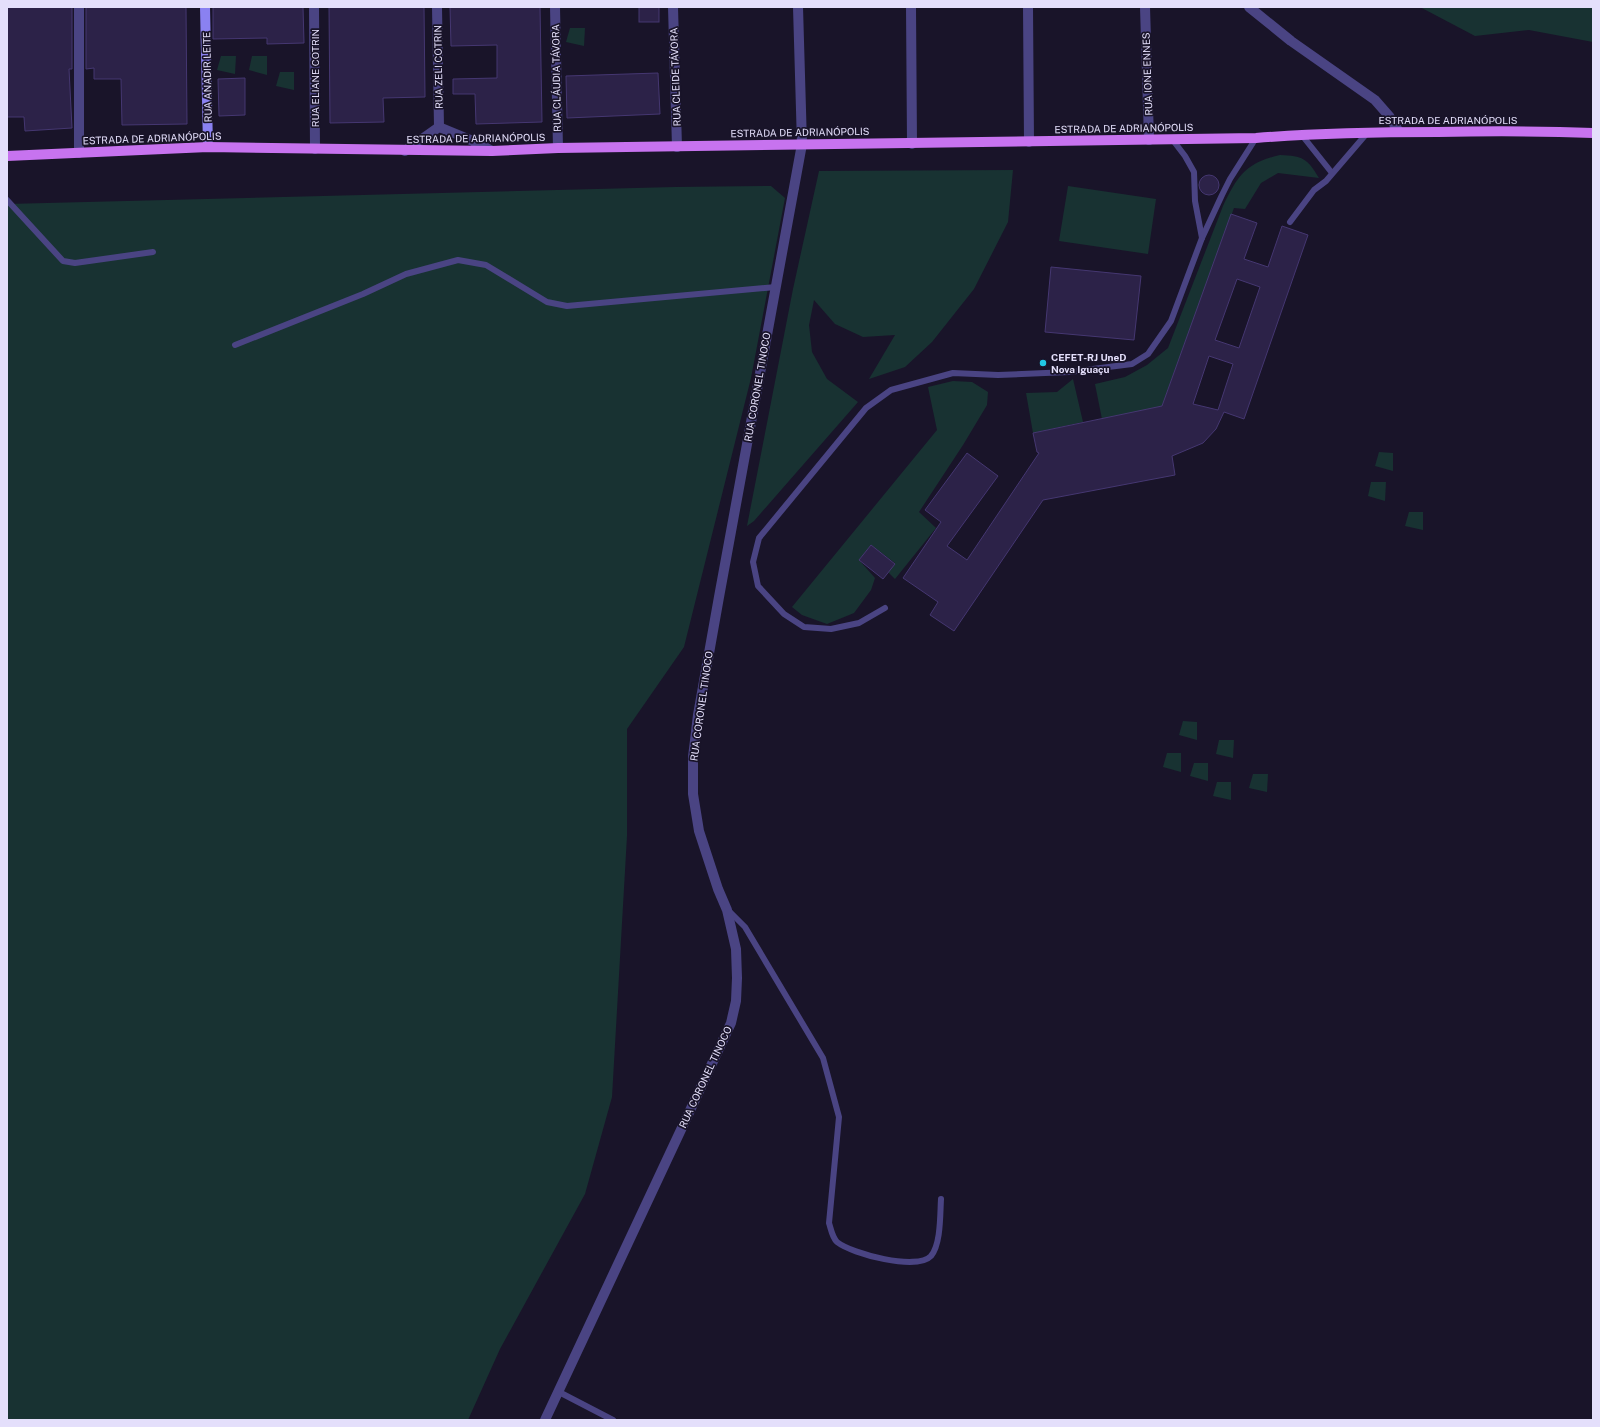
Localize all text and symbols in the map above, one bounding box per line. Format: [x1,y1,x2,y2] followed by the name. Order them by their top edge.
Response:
[549,24,563,132] street label: RUA CLÁUDIA TÁVORA
[431,25,445,109] street label: RUA ZELI COTRIN
[667,27,683,127] street label: RUA CLEIDE TÁVORA
[309,29,321,127] street label: RUA ELIANE COTRIN
[200,32,214,122] street label: RUA ANADIR LEITE
[1140,32,1154,116] street label: RUA IONE ENNES
[1378,114,1518,126] street label: ESTRADA DE ADRIANÓPOLIS
[1054,121,1194,135] street label: ESTRADA DE ADRIANÓPOLIS
[730,125,870,139] street label: ESTRADA DE ADRIANÓPOLIS
[82,130,222,146] street label: ESTRADA DE ADRIANÓPOLIS
[406,131,546,145] street label: ESTRADA DE ADRIANÓPOLIS
[741,331,773,443] street label: RUA CORONEL TINOCO
[1051,351,1126,375] place label: CEFET-RJ UneD Nova Iguaçu
[1038,358,1048,368] marker: CEFET-RJ UneD Nova Iguaçu
[687,650,715,762] street label: RUA CORONEL TINOCO
[676,1024,734,1130] street label: RUA CORONEL TINOCO

